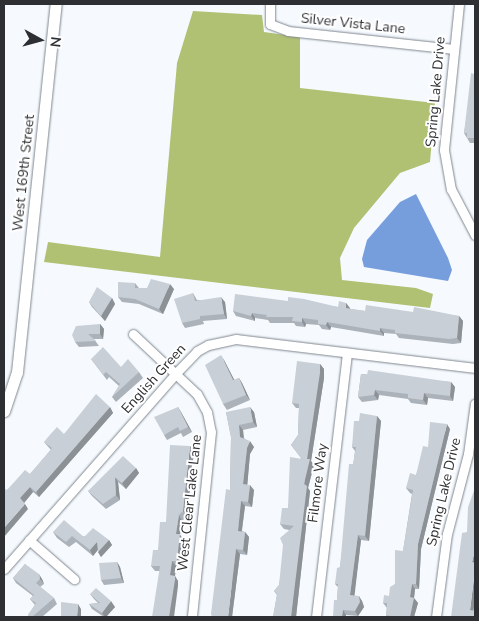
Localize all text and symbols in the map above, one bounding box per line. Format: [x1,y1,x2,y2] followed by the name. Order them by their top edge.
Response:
[300,10,406,38] street label: Silver Vista Lane
[15,15,65,65] north arrow
[45,36,65,48] text: N
[423,36,449,148] street label: Spring Lake Drive
[10,114,38,232] street label: West 169th Street
[118,341,190,417] street label: English Green
[174,434,206,572] street label: West Clear Lake Lane
[423,436,465,548] street label: Spring Lake Drive
[305,442,331,524] street label: Filmore Way

